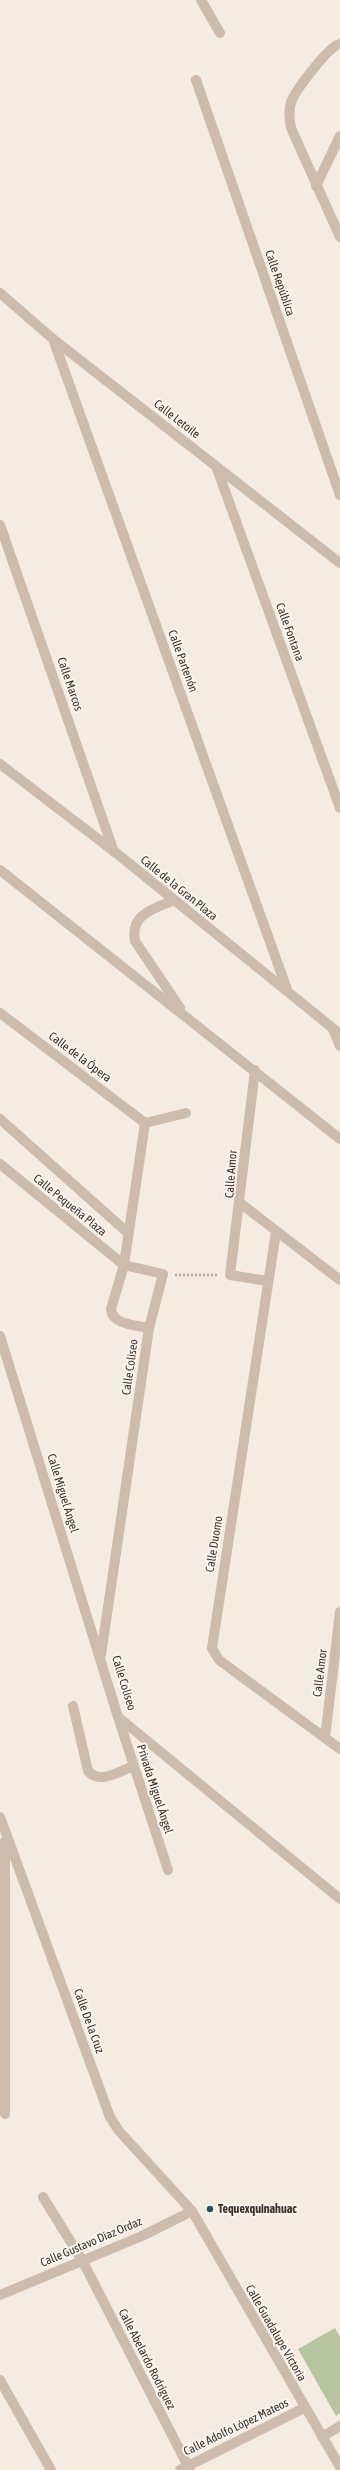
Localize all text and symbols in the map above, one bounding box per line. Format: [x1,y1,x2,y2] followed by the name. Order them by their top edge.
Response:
[262,248,298,318] street label: Calle República
[151,397,203,441] street label: Calle Letoile
[273,601,307,663] street label: Calle Fontana
[165,628,201,694] street label: Calle Partenón
[54,655,86,713] street label: Calle Marcos
[138,853,220,923] street label: Calle de la Gran Plaza
[46,1029,114,1085] street label: Calle de la Ópera
[222,1149,240,1198] street label: Calle Amor
[31,1171,109,1239] street label: Calle Pequeña Plaza
[119,1338,141,1396] street label: Calle Coliseo
[44,1452,82,1535] street label: Calle Miguel Ángel
[203,1515,225,1573] street label: Calle Duomo
[310,1648,330,1698] street label: Calle Amor
[109,1654,139,1712] street label: Calle Coliseo
[134,1743,176,1836] street label: Privada Miguel Ángel
[71,1987,107,2056] street label: Calle De la Cruz
[218,2202,297,2216] place label: Tequexquinahuac
[205,2204,215,2214] marker: Tequexquinahuac
[38,2214,145,2270] street label: Calle Gustavo Díaz Ordaz
[243,2282,309,2384] street label: Calle Guadalupe Victoria
[116,2306,179,2412] street label: Calle Abelardo Rodríguez
[181,2396,291,2458] street label: Calle Adolfo López Mateos

